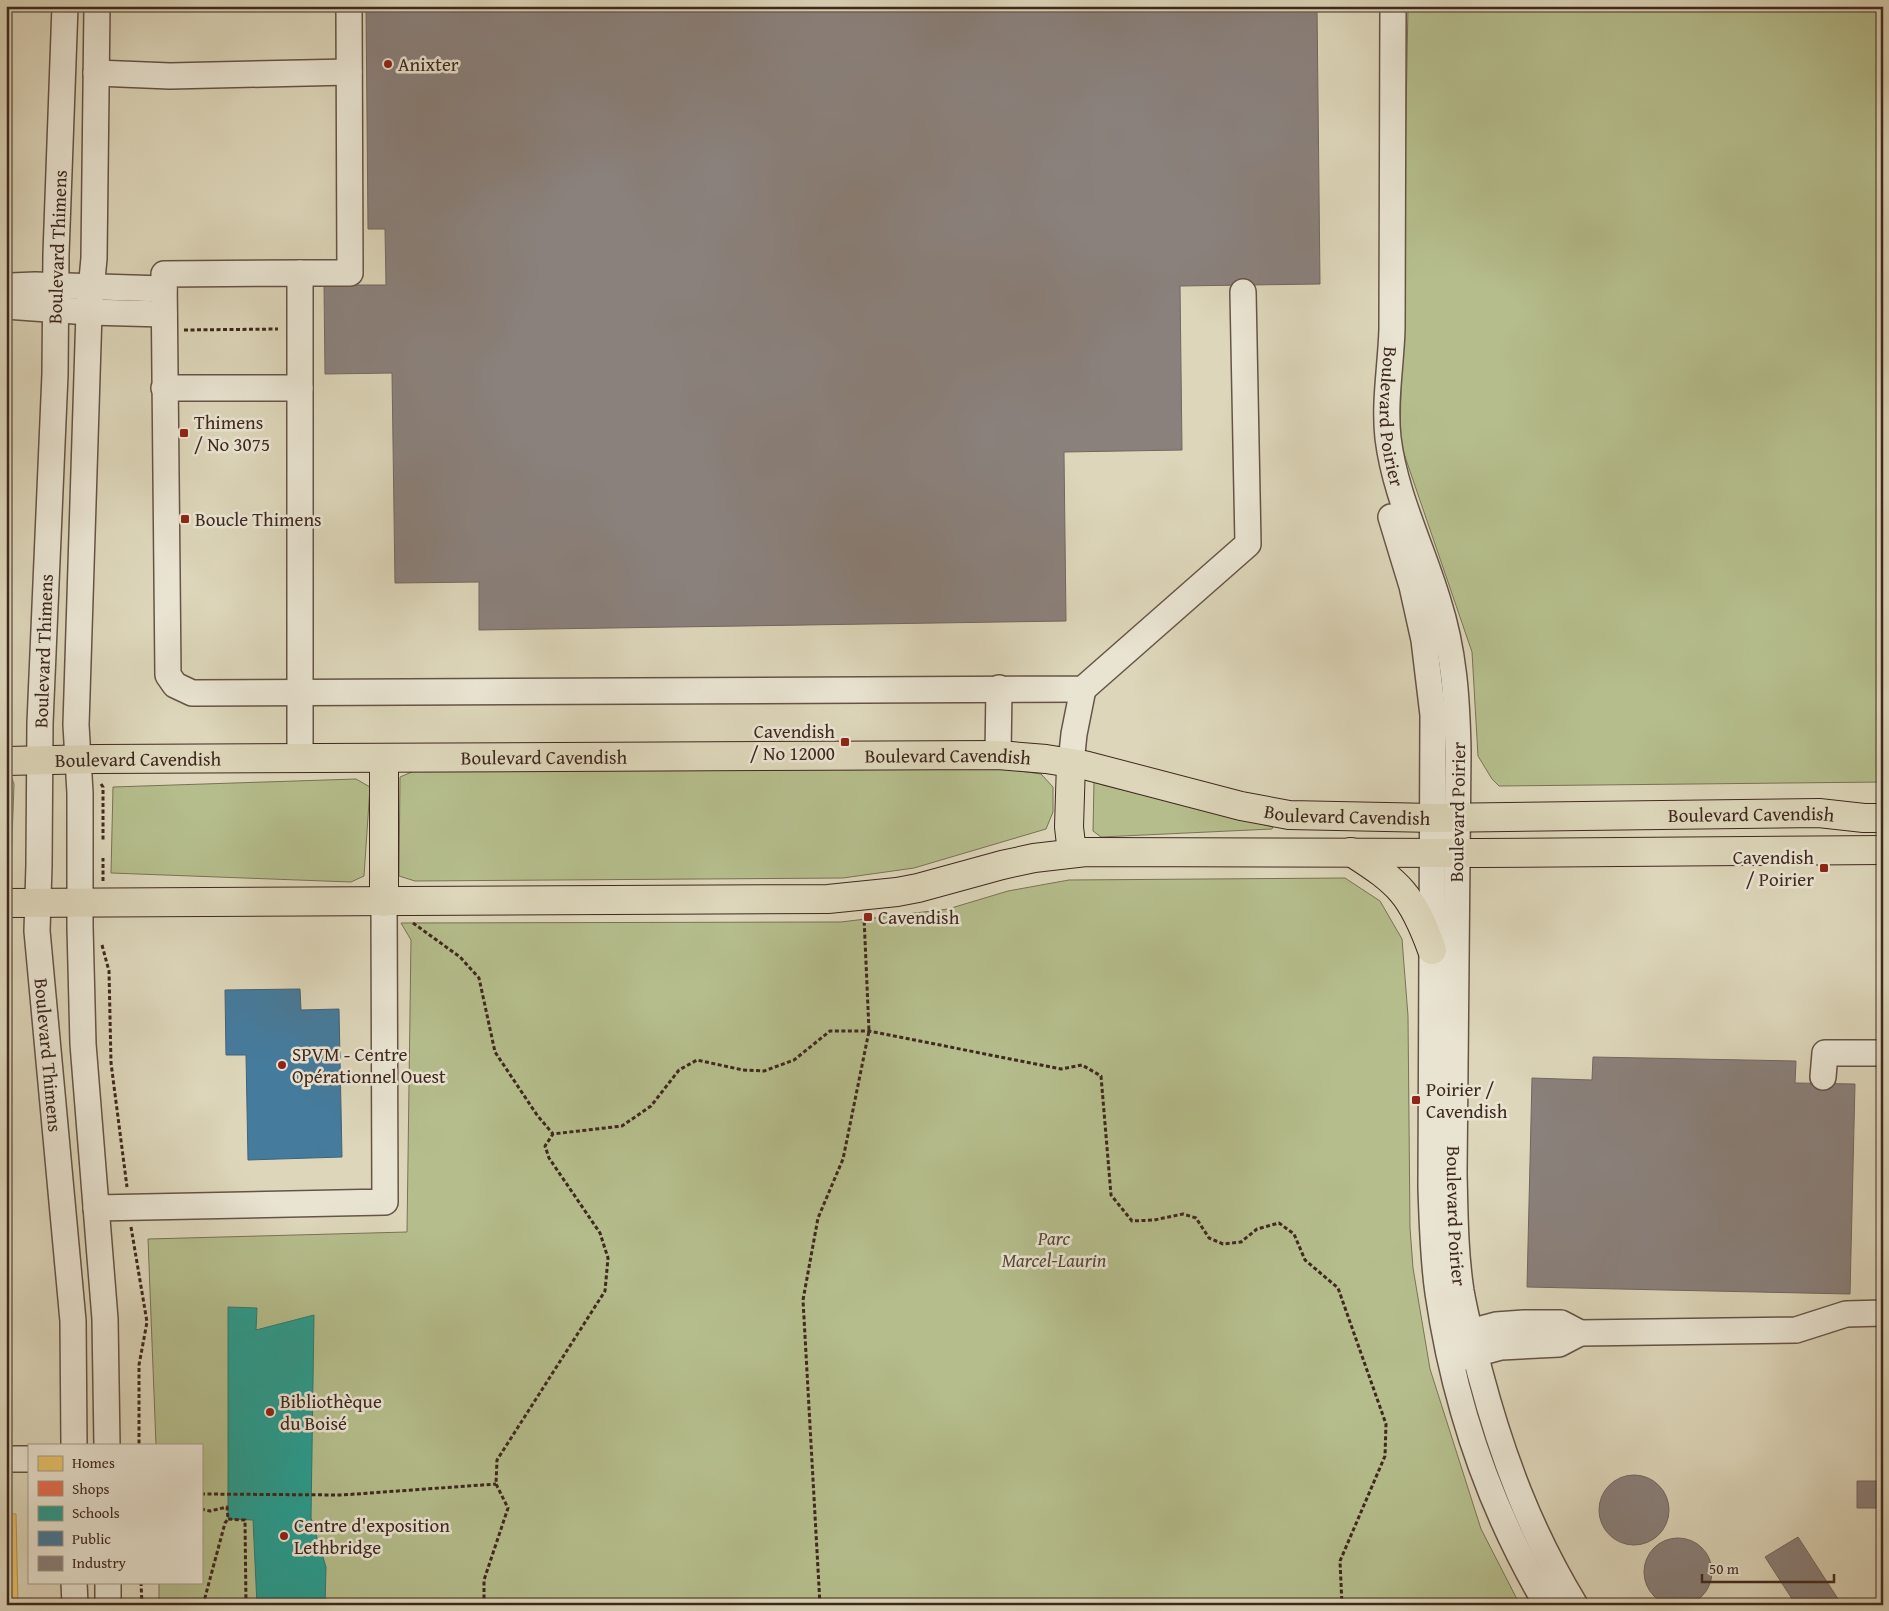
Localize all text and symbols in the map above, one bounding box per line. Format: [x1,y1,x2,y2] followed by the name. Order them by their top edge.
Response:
[398,50,459,78] place label: Anixter
[382,58,394,70] marker: Anixter
[40,169,74,325] street label: Boulevard Thimens
[1373,346,1412,490] street label: Boulevard Poirier
[194,408,270,458] place label: Thimens / No 3075
[178,427,190,439] marker: Thimens / No 3075
[195,505,322,533] place label: Boucle Thimens
[179,513,191,525] marker: Boucle Thimens
[26,573,60,729] street label: Boulevard Thimens
[750,717,835,767] place label: Cavendish / No 12000
[839,736,851,748] marker: Cavendish / No 12000
[865,741,1033,772] street label: Boulevard Cavendish
[1442,742,1472,882] street label: Boulevard Poirier
[461,743,628,771] street label: Boulevard Cavendish
[54,744,222,774] street label: Boulevard Cavendish
[1262,797,1431,832] street label: Boulevard Cavendish
[1668,799,1836,829] street label: Boulevard Cavendish
[1733,843,1814,893] place label: Cavendish / Poirier
[1818,862,1830,874] marker: Cavendish / Poirier
[878,903,960,931] place label: Cavendish
[862,911,874,923] marker: Cavendish
[27,977,69,1133] street label: Boulevard Thimens
[292,1040,446,1090] place label: SPVM - Centre Opérationnel Ouest
[276,1059,288,1071] marker: SPVM - Centre Opérationnel Ouest
[1426,1075,1508,1125] place label: Poirier / Cavendish
[1410,1094,1422,1106] marker: Poirier / Cavendish
[1440,1146,1474,1288] street label: Boulevard Poirier
[1002,1224,1107,1274] park label: Parc Marcel-Laurin
[280,1387,382,1437] place label: Bibliothèque du Boisé
[264,1406,276,1418] marker: Bibliothèque du Boisé
[28,1444,202,1584] legend
[72,1452,115,1473] text: Homes
[72,1478,109,1499] text: Shops
[72,1502,120,1523] text: Schools
[294,1511,450,1561] place label: Centre d'exposition Lethbridge
[72,1528,111,1549] text: Public
[278,1530,290,1542] marker: Centre d'exposition Lethbridge
[1702,1551,1834,1583] scale bar
[72,1552,127,1573] text: Industry
[1709,1558,1740,1579] text: 50 m

